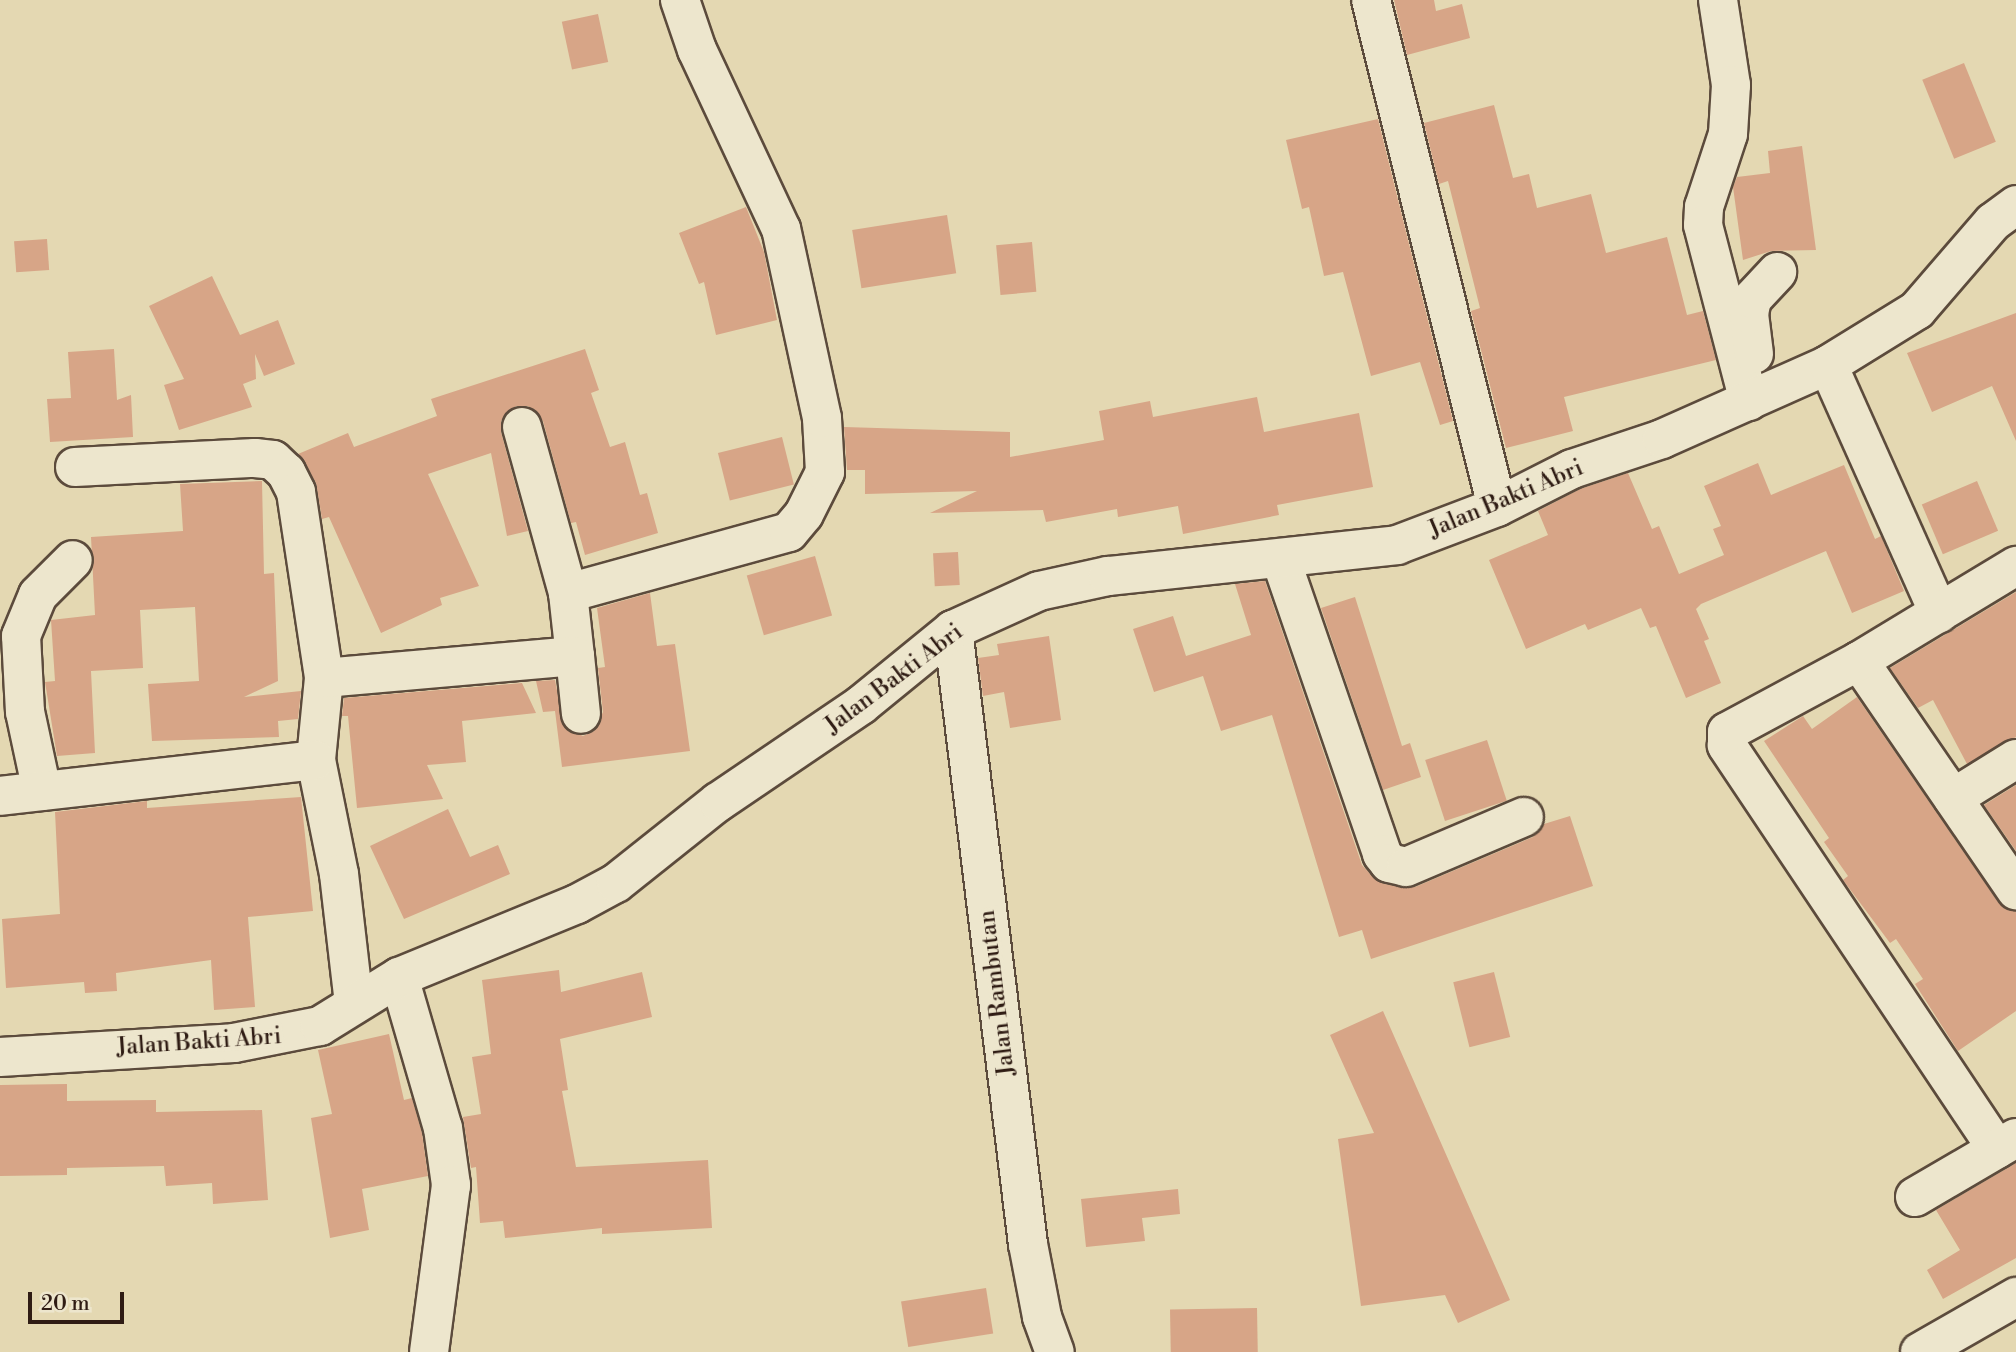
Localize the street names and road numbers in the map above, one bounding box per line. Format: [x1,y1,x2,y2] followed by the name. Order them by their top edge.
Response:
[1425,454,1587,544] street label: Jalan Bakti Abri
[820,618,968,740] street label: Jalan Bakti Abri
[973,909,1021,1077] street label: Jalan Rambutan
[116,1022,282,1062] street label: Jalan Bakti Abri

